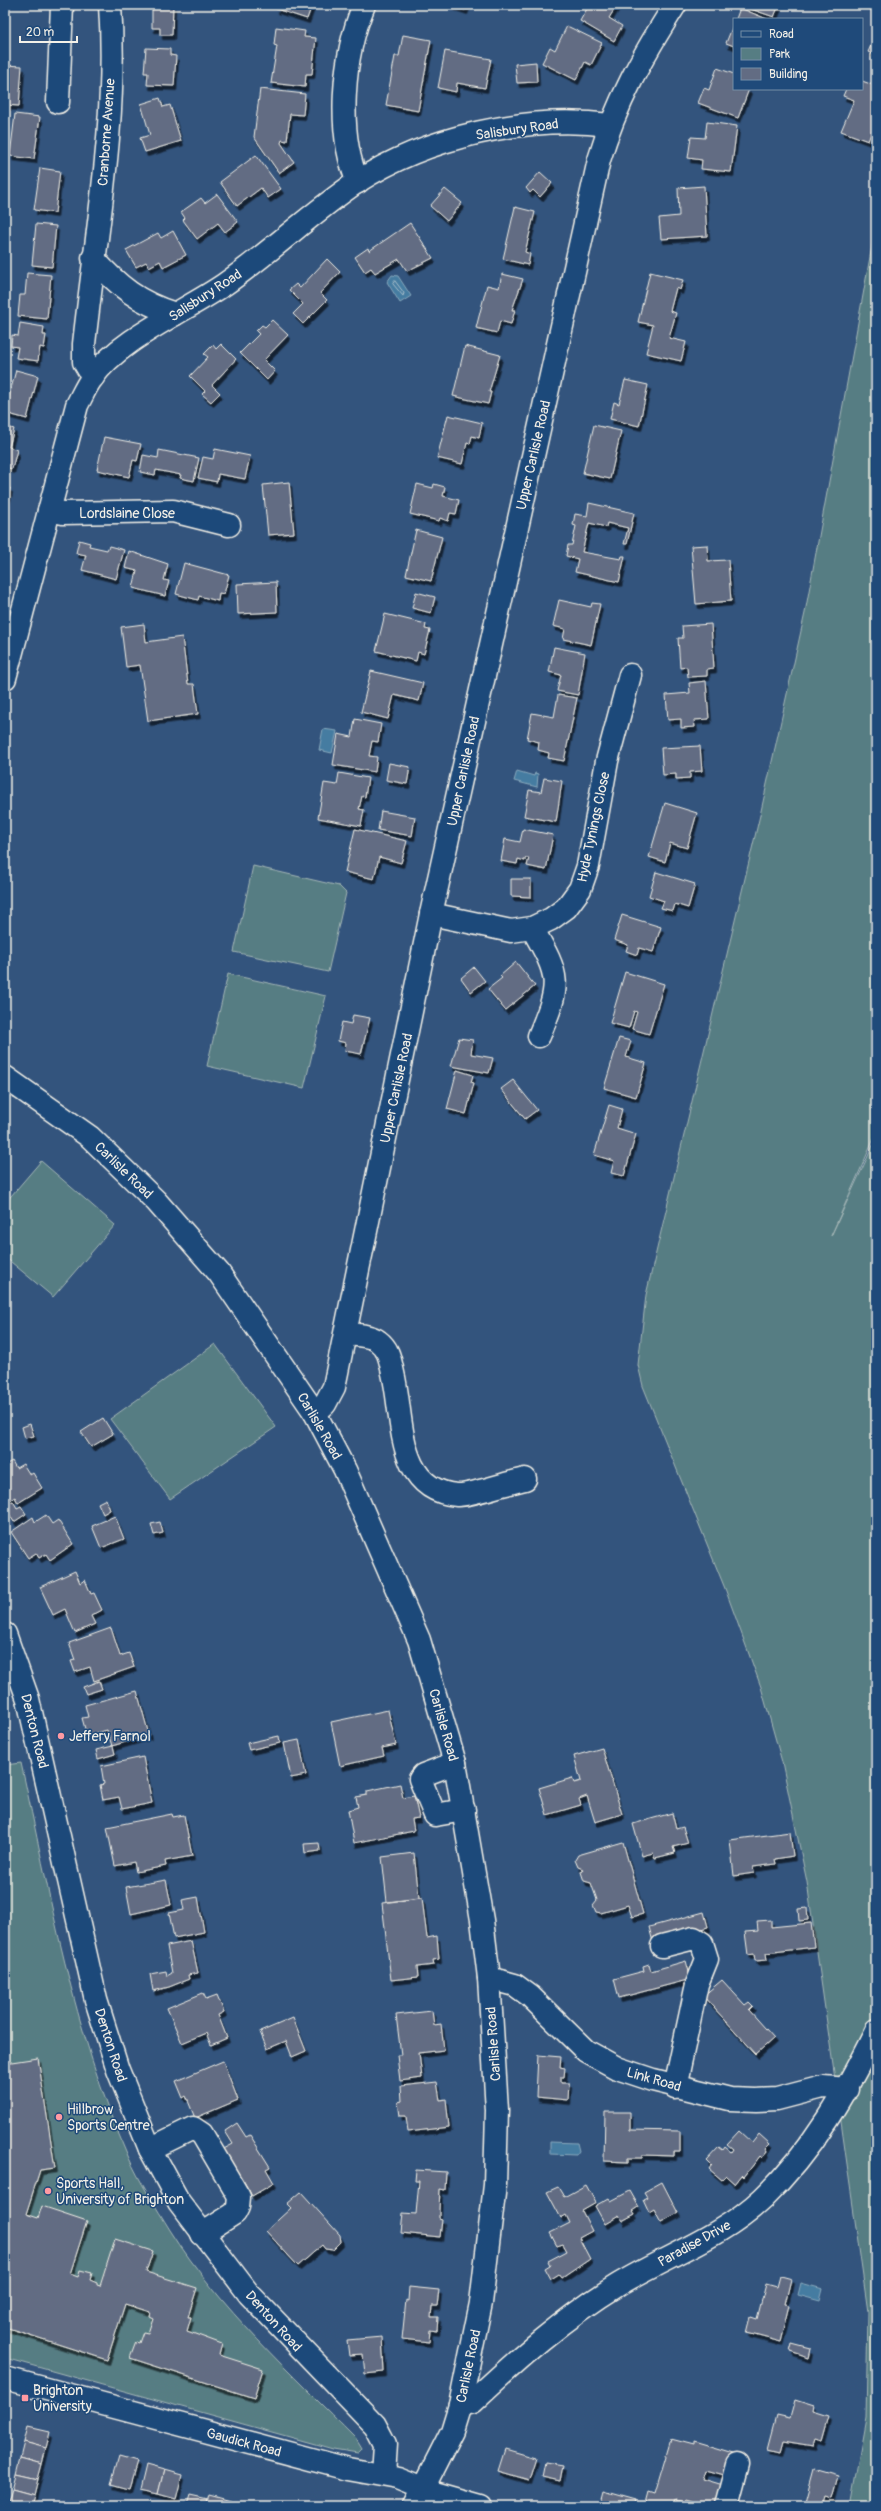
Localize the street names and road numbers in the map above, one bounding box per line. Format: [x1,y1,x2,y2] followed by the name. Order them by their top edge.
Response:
[94,78,119,186] street label: Cranborne Avenue
[474,115,560,144] street label: Salisbury Road
[166,265,245,325] street label: Salisbury Road
[513,399,554,512] street label: Upper Carlisle Road
[79,505,175,522] street label: Lordslaine Close
[444,714,483,828] street label: Upper Carlisle Road
[574,770,613,884] street label: Hyde Tynings Close
[377,1031,416,1145] street label: Upper Carlisle Road
[91,1138,156,1202] street label: Carlisle Road
[294,1390,346,1463] street label: Carlisle Road
[425,1687,462,1763] street label: Carlisle Road
[17,1692,52,1770] street label: Denton Road
[91,2006,130,2084] street label: Denton Road
[482,2006,505,2082] street label: Carlisle Road
[625,2064,683,2095] street label: Link Road
[655,2216,734,2270] street label: Paradise Drive
[242,2287,306,2355] street label: Denton Road
[452,2328,485,2404] street label: Carlisle Road
[205,2424,283,2461] street label: Gaudick Road

